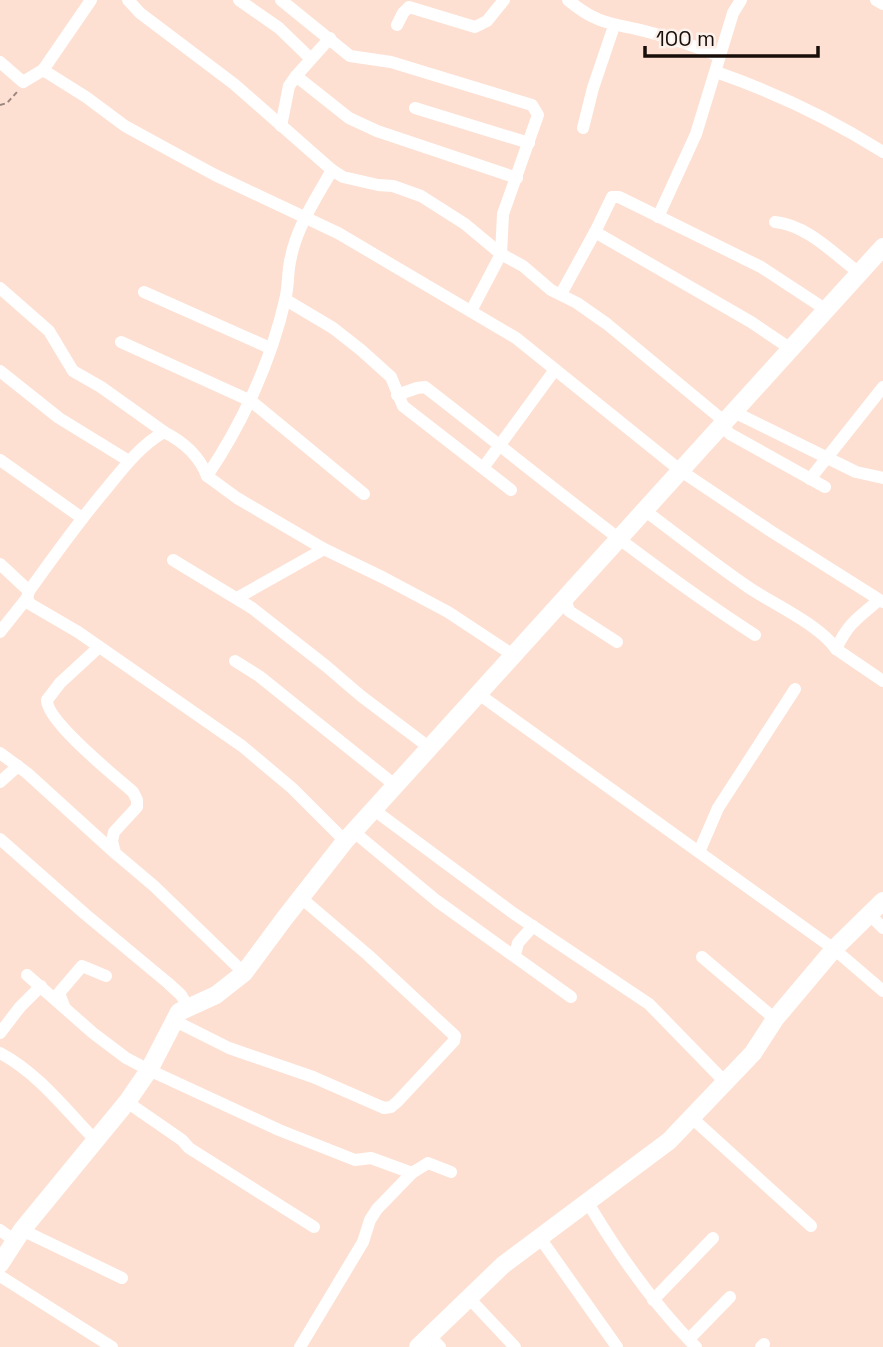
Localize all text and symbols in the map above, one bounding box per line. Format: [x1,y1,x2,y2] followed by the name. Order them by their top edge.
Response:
[645,14,818,58] scale bar
[656,25,715,52] text: 100 m

